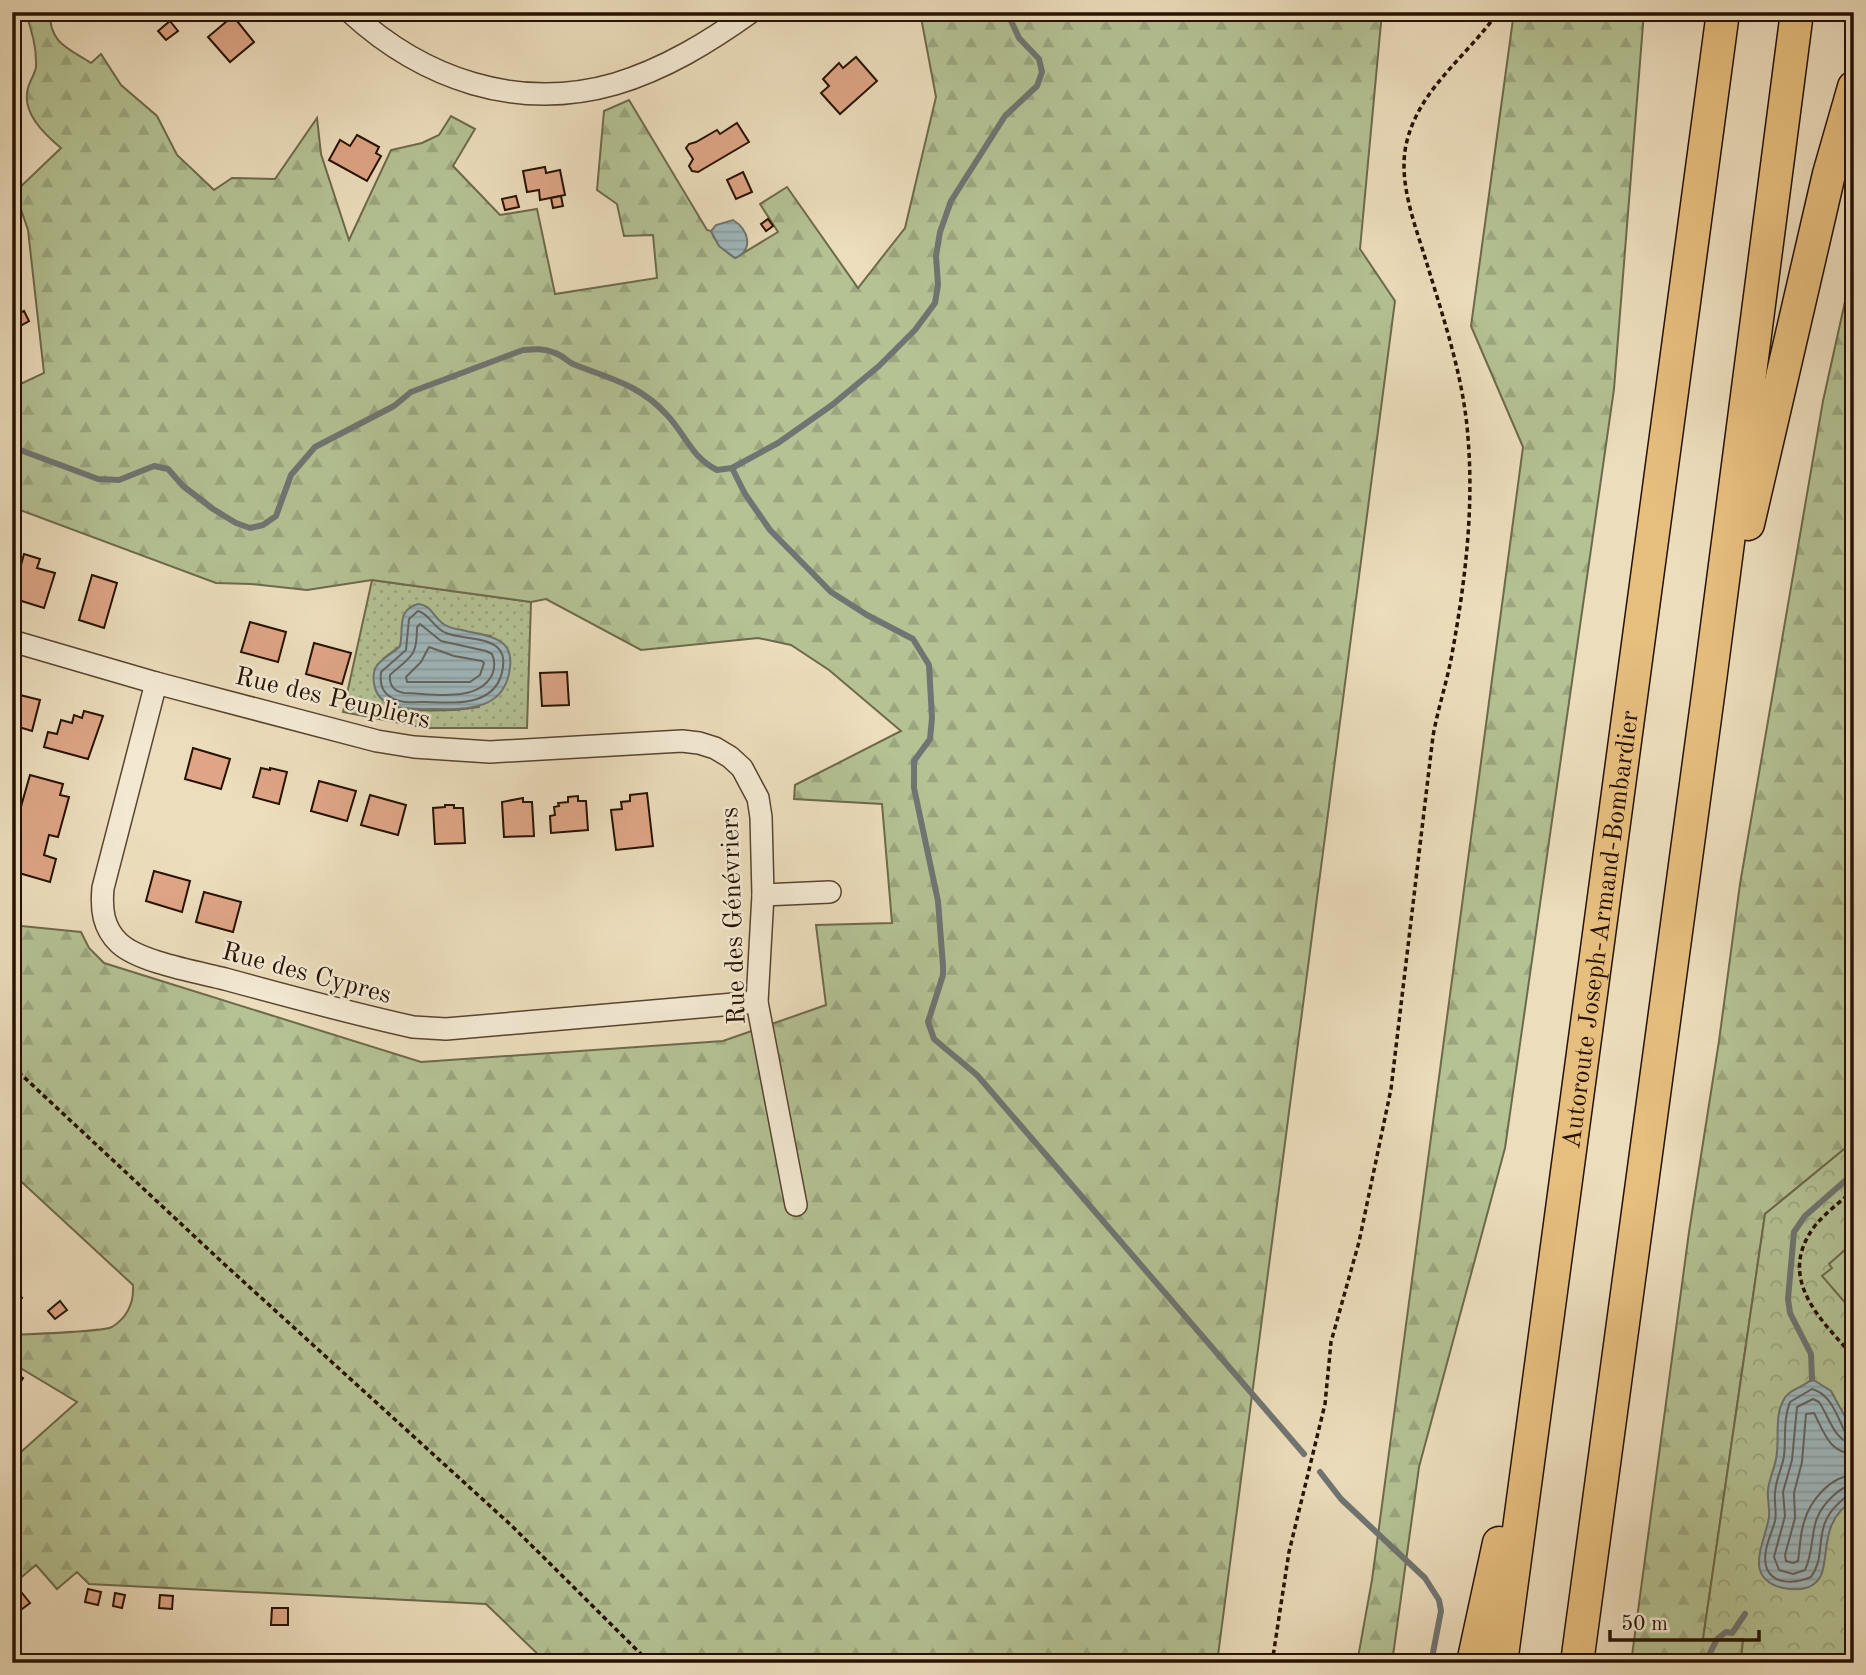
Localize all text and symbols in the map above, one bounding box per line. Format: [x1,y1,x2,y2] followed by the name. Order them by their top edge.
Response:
[232,664,433,734] street label: Rue des Peupliers
[1559,709,1644,1151] street label: Autoroute Joseph-Armand-Bombardier
[717,807,751,1025] street label: Rue des Génévriers
[219,939,394,1009] street label: Rue des Cypres
[1610,1598,1759,1642] scale bar
[1621,1614,1668,1635] text: 50 m

